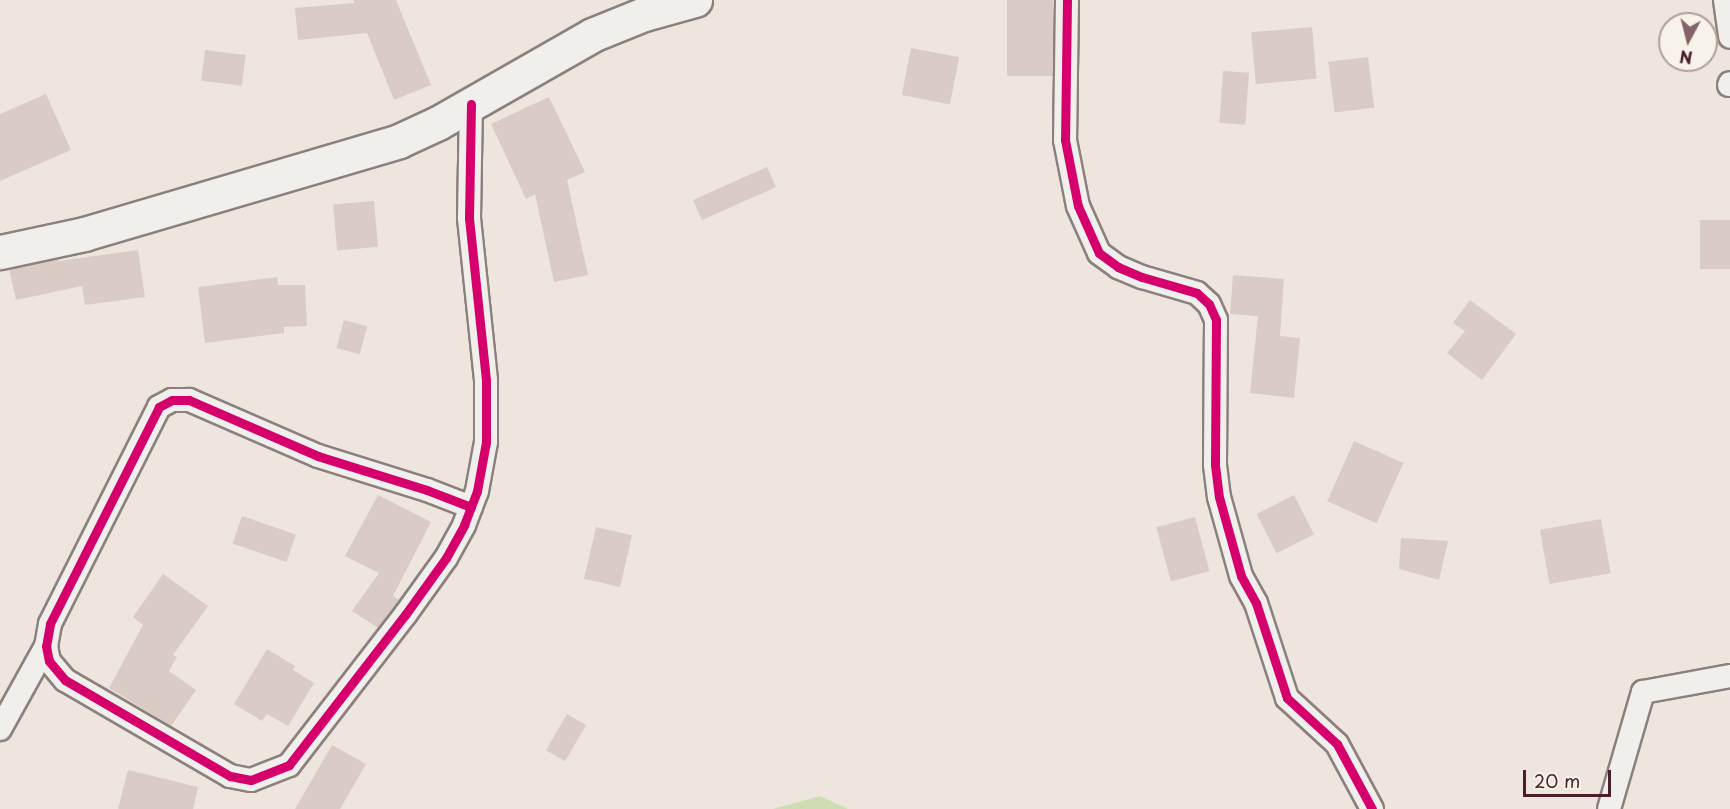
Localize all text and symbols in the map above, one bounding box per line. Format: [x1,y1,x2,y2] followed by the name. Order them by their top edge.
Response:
[1658,12,1718,72] north arrow
[1678,45,1694,71] text: N
[1526,758,1614,796] scale bar
[1534,767,1580,794] text: 20 m

